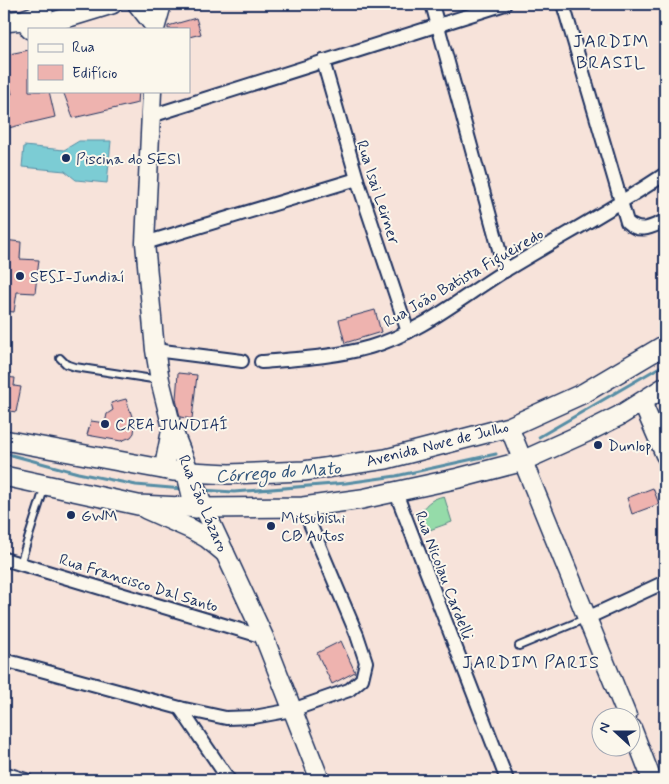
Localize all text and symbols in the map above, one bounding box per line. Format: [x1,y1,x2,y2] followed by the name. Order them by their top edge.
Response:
[28,28,190,92] legend
[573,30,649,75] district label: JARDIM BRASIL
[72,38,95,58] text: Rua
[72,64,117,84] text: Edifício
[351,138,404,248] street label: Rua Isai Leirner
[76,149,181,170] place label: Piscina do SESI
[60,152,72,164] marker: Piscina do SESI
[380,224,548,334] street label: Rua João Batista Figueiredo
[30,267,125,288] place label: SESI-Jundiaí
[14,270,26,282] marker: SESI-Jundiaí
[115,415,228,436] place label: CREA JUNDIAÍ
[364,417,511,472] street label: Avenida Nove de Julho
[99,418,111,430] marker: CREA JUNDIAÍ
[608,436,652,457] place label: Dunlop
[592,439,604,451] marker: Dunlop
[173,452,233,555] street label: Rua São Lázaro
[215,457,342,491] water label: Córrego do Mato
[81,506,118,527] place label: GWM
[281,508,345,547] place label: Mitsubishi CB Autos
[409,508,478,643] street label: Rua Nicolau Cardelli
[65,509,77,521] marker: GWM
[265,520,277,532] marker: Mitsubishi CB Autos
[57,549,221,618] street label: Rua Francisco Dal Santo
[462,651,600,675] district label: JARDIM PARIS
[592,706,642,756] north arrow
[595,720,615,735] text: N

